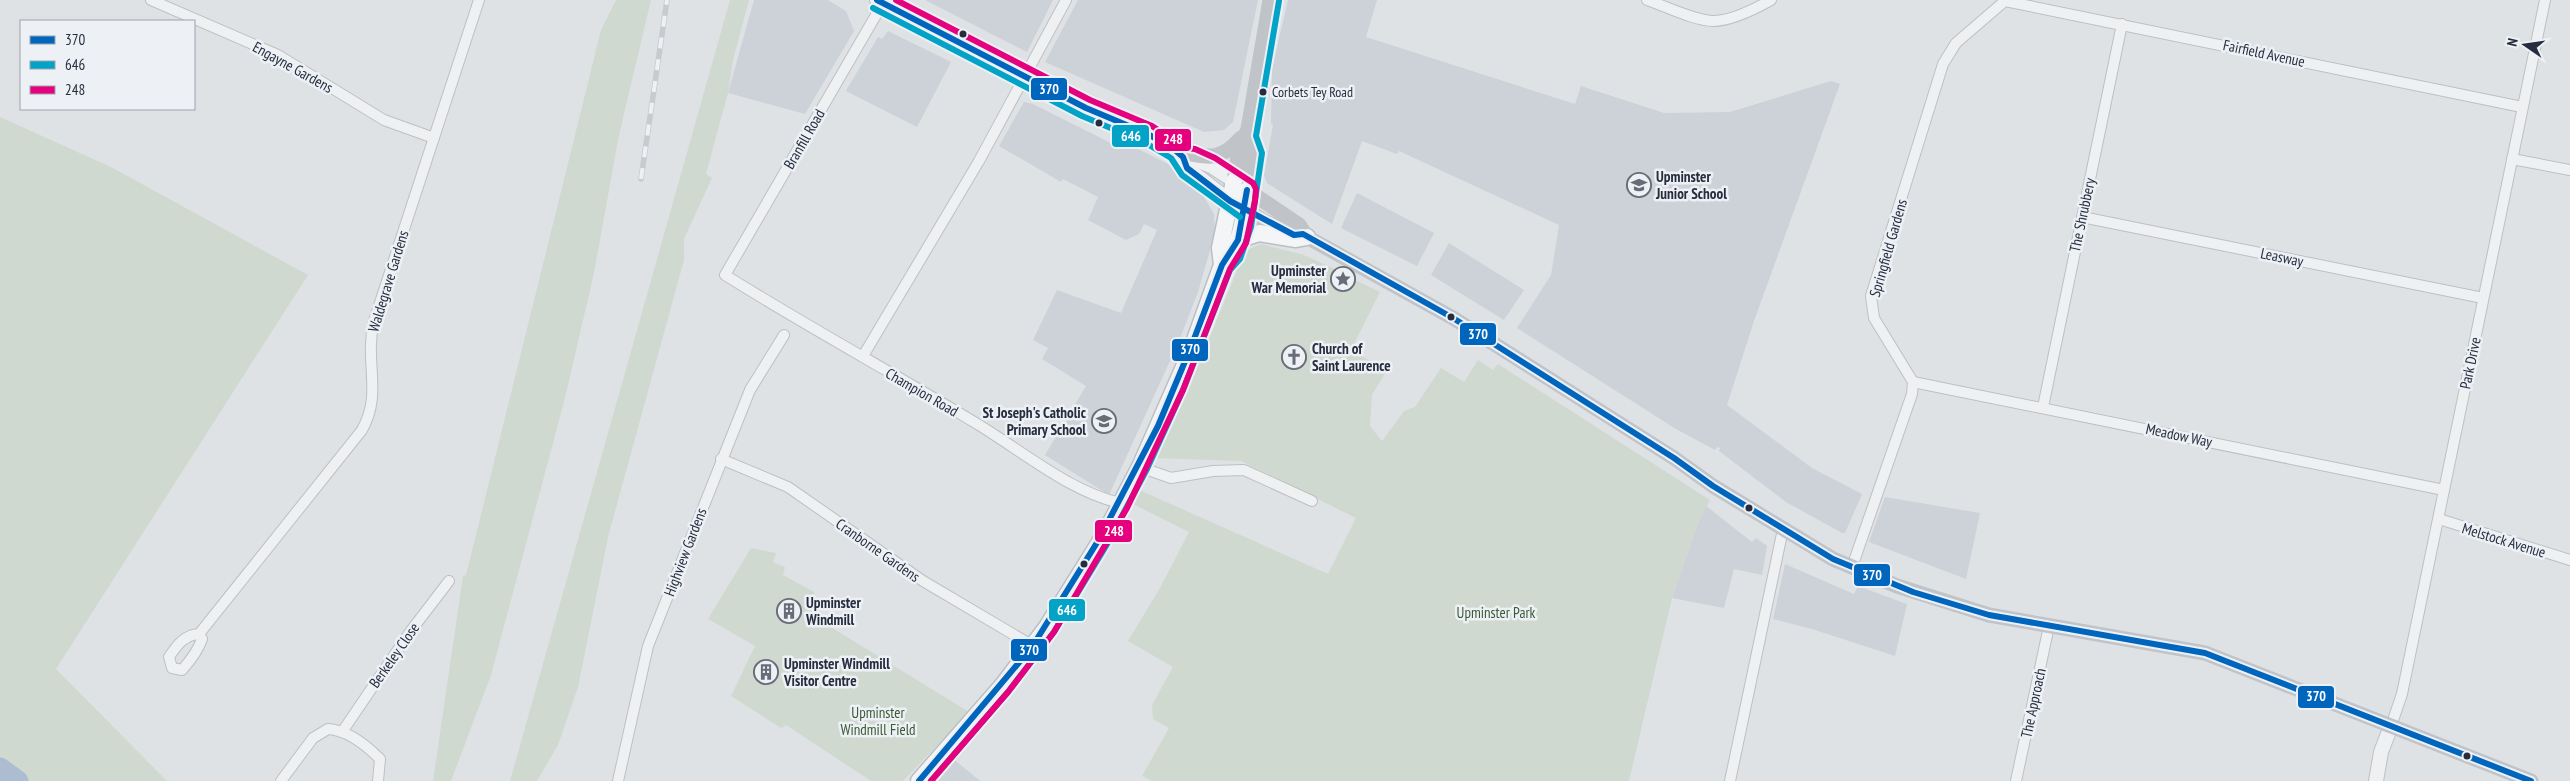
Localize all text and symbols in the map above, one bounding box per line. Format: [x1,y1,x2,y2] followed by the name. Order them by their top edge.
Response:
[20,20,195,110] legend
[2500,20,2550,70] north arrow
[958,29,968,39] unlabelled marker
[65,30,86,49] text: 370
[2221,35,2307,71] street label: Fairfield Avenue
[2503,36,2522,48] text: N
[250,37,336,97] street label: Engayne Gardens
[65,55,86,74] text: 646
[1030,77,1068,101] line badge: 370
[65,80,85,99] text: 248
[1039,80,1059,98] text: 370
[1272,83,1353,101] place label: Corbets Tey Road
[1258,87,1268,97] marker: Corbets Tey Road
[779,106,829,172] street label: Branfill Road
[1094,118,1104,128] unlabelled marker
[1111,124,1150,148] line badge: 646
[1121,127,1141,145] text: 646
[1154,128,1192,152] line badge: 248
[1163,130,1183,148] text: 248
[1655,167,1727,203] place label: Upminster Junior School
[1626,172,1652,198] school or university icon: Upminster Junior School
[2065,176,2099,254] street label: The Shrubbery
[1865,197,1911,299] street label: Springfield Gardens
[364,228,412,334] street label: Waldegrave Gardens
[2259,243,2306,271] street label: Leasway
[1251,261,1327,297] place label: Upminster War Memorial
[1330,266,1356,292] place icon: Upminster War Memorial
[1446,312,1456,322] unlabelled marker
[1459,322,1497,346] line badge: 370
[1468,325,1488,343] text: 370
[2455,335,2485,391] street label: Park Drive
[1171,338,1209,362] line badge: 370
[1312,339,1391,375] place label: Church of Saint Laurence
[1180,340,1200,358] text: 370
[1281,344,1307,370] church icon: Church of Saint Laurence
[882,364,962,420] street label: Champion Road
[982,403,1087,439] place label: St Joseph's Catholic Primary School
[1091,408,1117,434] school or university icon: St Joseph's Catholic Primary School
[2144,419,2214,451] street label: Meadow Way
[1744,503,1754,513] unlabelled marker
[659,505,711,599] street label: Highview Gardens
[832,514,924,586] street label: Cranborne Gardens
[2460,518,2548,562] street label: Melstock Avenue
[1094,519,1133,543] line badge: 248
[1104,522,1124,540] text: 248
[1079,559,1089,569] unlabelled marker
[1853,563,1891,587] line badge: 370
[1862,566,1882,584] text: 370
[805,593,862,629] place label: Upminster Windmill
[776,598,802,624] building icon: Upminster Windmill
[1048,598,1086,622] line badge: 646
[1057,601,1077,619] text: 646
[1457,603,1536,622] park label: Upminster Park
[365,619,423,691] street label: Berkeley Close
[1010,638,1048,662] line badge: 370
[1019,641,1039,659] text: 370
[783,654,890,690] place label: Upminster Windmill Visitor Centre
[753,659,779,685] building icon: Upminster Windmill Visitor Centre
[2016,666,2050,740] street label: The Approach
[2297,685,2335,709] line badge: 370
[2306,687,2326,705] text: 370
[840,703,916,739] park label: Upminster Windmill Field
[2462,751,2472,761] unlabelled marker

